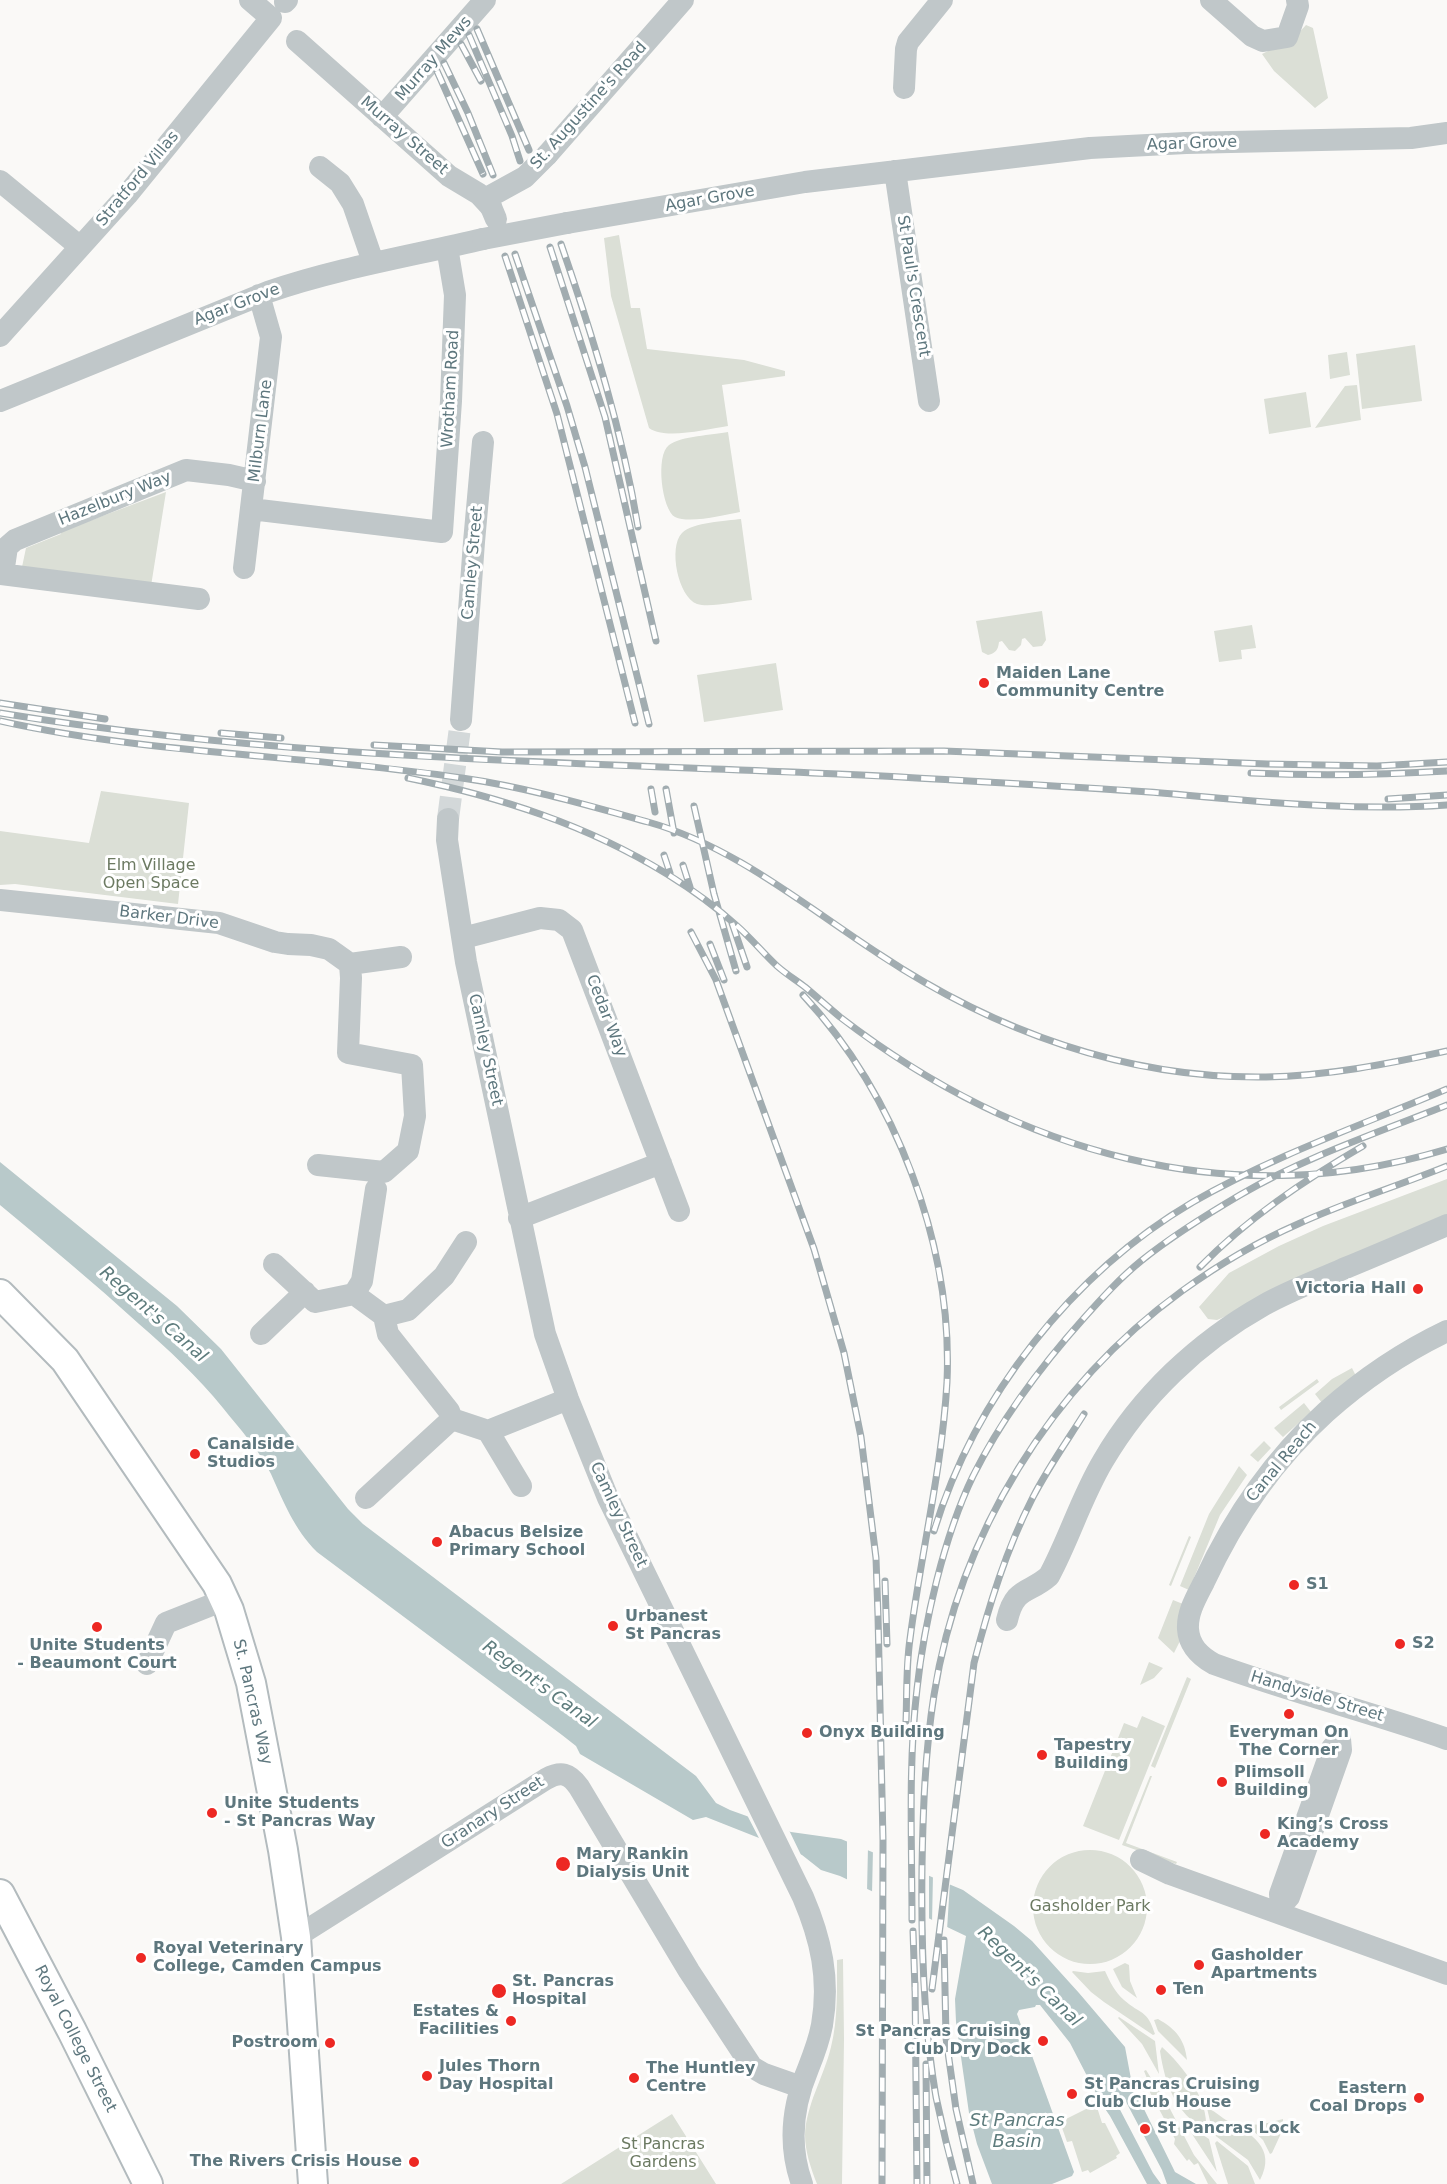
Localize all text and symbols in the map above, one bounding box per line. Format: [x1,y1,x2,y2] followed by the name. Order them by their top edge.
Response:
[392,13,476,105] street label: Murray Mews
[527,38,651,174] street label: St. Augustine's Road
[356,93,452,179] street label: Murray Street
[93,128,183,230] street label: Stratford Villas
[1147,133,1237,155] street label: Agar Grove
[664,182,756,216] street label: Agar Grove
[892,214,934,358] street label: St Paul's Crescent
[191,280,283,330] street label: Agar Grove
[438,330,464,448] street label: Wrotham Road
[245,379,277,483] street label: Milburn Lane
[56,468,174,530] street label: Hazelbury Way
[458,505,488,621] street label: Camley Street
[996,664,1164,702] place label: Maiden Lane Community Centre
[977,676,991,690] marker: Maiden Lane Community Centre
[103,856,199,894] park label: Elm Village Open Space
[118,902,220,934] street label: Barker Drive
[582,972,630,1060] street label: Cedar Way
[464,992,506,1108] street label: Camley Street
[95,1262,211,1368] water label: Regent's Canal
[1295,1279,1406,1299] place label: Victoria Hall
[1411,1282,1425,1296] marker: Victoria Hall
[1243,1418,1321,1506] street label: Canal Reach
[207,1435,295,1473] place label: Canalside Studios
[188,1447,202,1461] marker: Canalside Studios
[585,1459,651,1571] street label: Camley Street
[449,1523,585,1561] place label: Abacus Belsize Primary School
[430,1535,444,1549] marker: Abacus Belsize Primary School
[1306,1575,1329,1595] place label: S1
[1287,1578,1301,1592] marker: S1
[625,1607,721,1645] place label: Urbanest St Pancras
[606,1619,620,1633] marker: Urbanest St Pancras
[90,1620,104,1634] marker: Unite Students - Beaumont Court
[1412,1634,1435,1654] place label: S2
[17,1636,177,1674] place label: Unite Students - Beaumont Court
[478,1636,600,1734] water label: Regent's Canal
[228,1637,276,1767] street label: St. Pancras Way
[1393,1637,1407,1651] marker: S2
[1248,1668,1386,1726] street label: Handyside Street
[1282,1707,1296,1721] marker: Everyman On The Corner
[819,1723,945,1743] place label: Onyx Building
[1229,1723,1349,1761] place label: Everyman On The Corner
[800,1726,814,1740] marker: Onyx Building
[1054,1736,1131,1774] place label: Tapestry Building
[1035,1748,1049,1762] marker: Tapestry Building
[1234,1763,1308,1801] place label: Plimsoll Building
[438,1773,548,1853] street label: Granary Street
[1215,1775,1229,1789] marker: Plimsoll Building
[224,1794,376,1832] place label: Unite Students - St Pancras Way
[205,1806,219,1820] marker: Unite Students - St Pancras Way
[1277,1815,1389,1853] place label: King’s Cross Academy
[1258,1827,1272,1841] marker: King’s Cross Academy
[576,1845,689,1883] place label: Mary Rankin Dialysis Unit
[554,1855,572,1873] marker: Mary Rankin Dialysis Unit
[1029,1897,1151,1917] park label: Gasholder Park
[973,1922,1085,2032] water label: Regent's Canal
[153,1939,382,1977] place label: Royal Veterinary College, Camden Campus
[1211,1946,1317,1984] place label: Gasholder Apartments
[134,1951,148,1965] marker: Royal Veterinary College, Camden Campus
[1192,1958,1206,1972] marker: Gasholder Apartments
[30,1962,120,2116] street label: Royal College Street
[512,1972,614,2010] place label: St. Pancras Hospital
[1173,1980,1204,2000] place label: Ten
[490,1982,508,2000] marker: St. Pancras Hospital
[1154,1983,1168,1997] marker: Ten
[413,2002,499,2040] place label: Estates & Facilities
[504,2014,518,2028] marker: Estates & Facilities
[855,2022,1031,2060] place label: St Pancras Cruising Club Dry Dock
[232,2033,318,2053] place label: Postroom
[1036,2034,1050,2048] marker: St Pancras Cruising Club Dry Dock
[323,2036,337,2050] marker: Postroom
[439,2057,553,2095] place label: Jules Thorn Day Hospital
[646,2059,755,2097] place label: The Huntley Centre
[420,2069,434,2083] marker: Jules Thorn Day Hospital
[627,2071,641,2085] marker: The Huntley Centre
[1084,2075,1260,2113] place label: St Pancras Cruising Club Club House
[1309,2079,1407,2117] place label: Eastern Coal Drops
[1065,2087,1079,2101] marker: St Pancras Cruising Club Club House
[1412,2091,1426,2105] marker: Eastern Coal Drops
[969,2110,1065,2152] water label: St Pancras Basin
[1157,2119,1300,2139] place label: St Pancras Lock
[1138,2122,1152,2136] marker: St Pancras Lock
[621,2135,705,2173] park label: St Pancras Gardens
[190,2152,402,2172] place label: The Rivers Crisis House
[407,2155,421,2169] marker: The Rivers Crisis House

